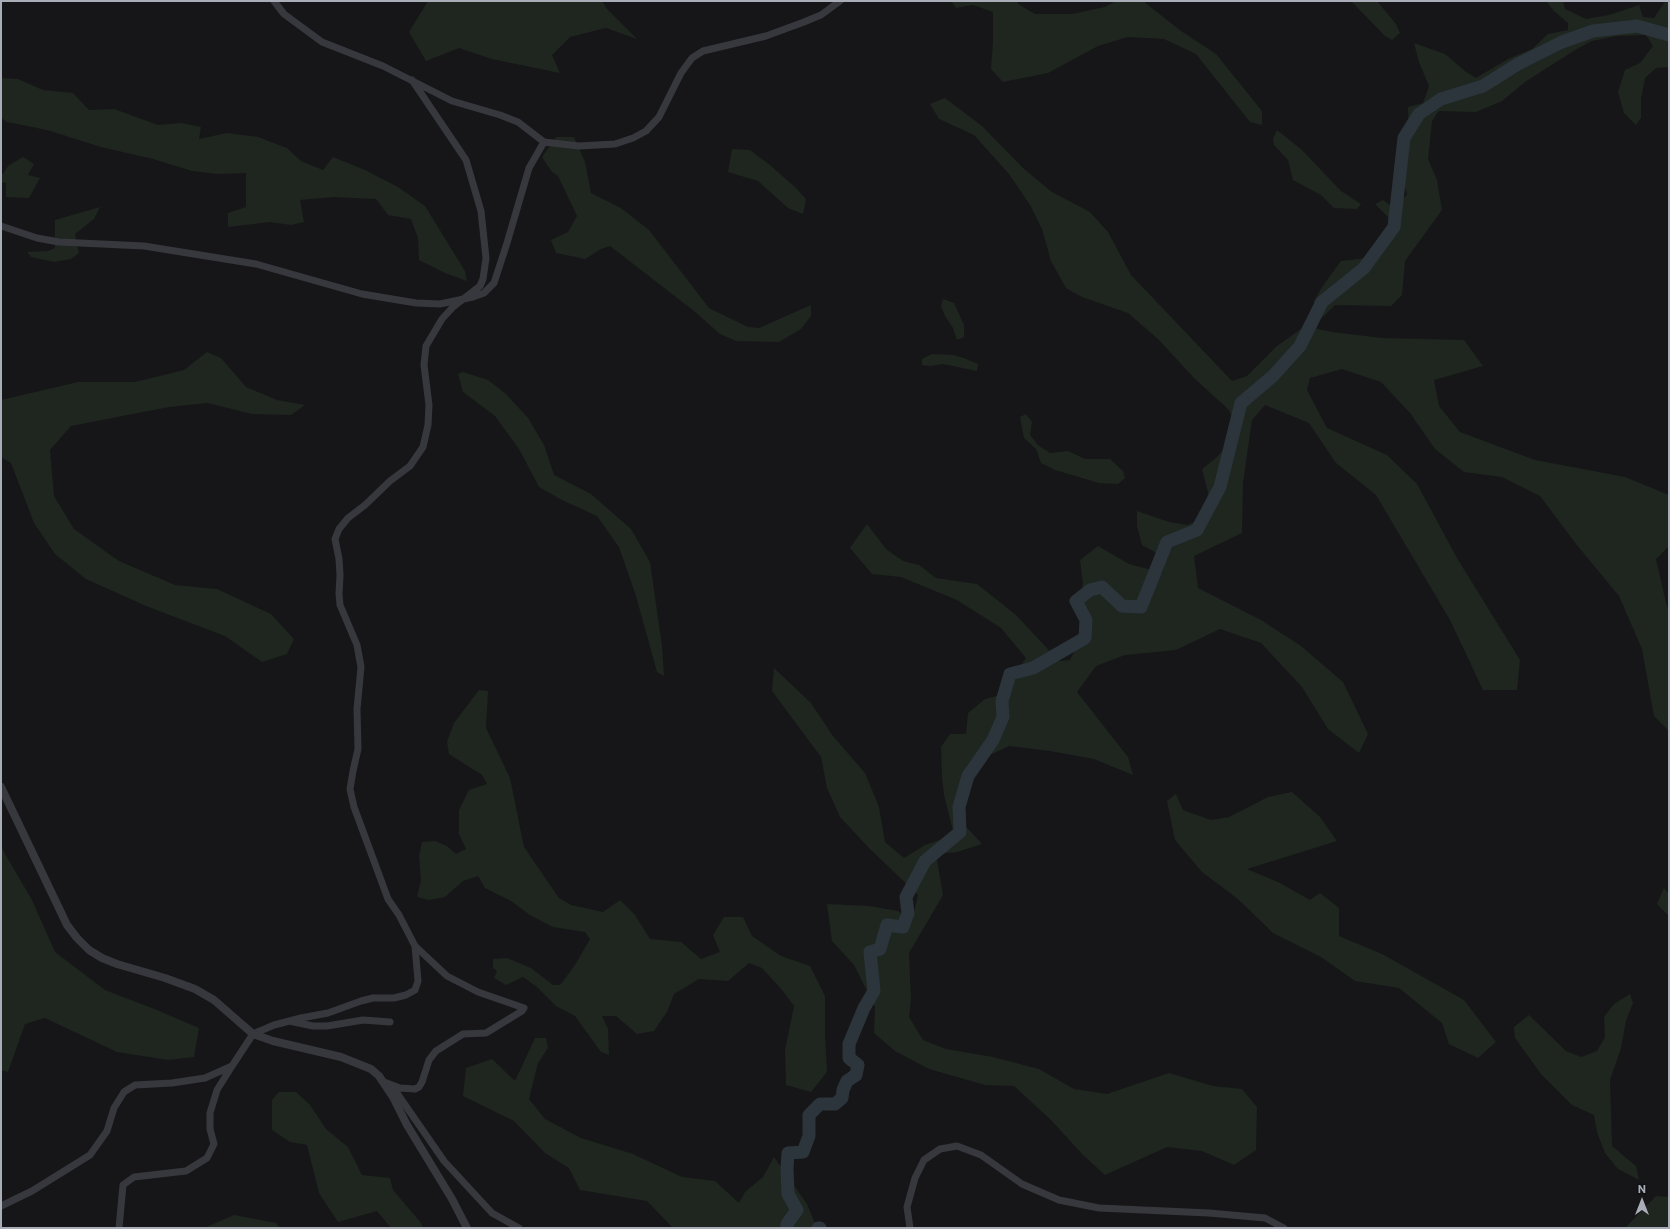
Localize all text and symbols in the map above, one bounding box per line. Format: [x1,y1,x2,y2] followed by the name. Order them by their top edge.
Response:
[1622,1181,1662,1221] north arrow
[1638,1182,1646,1195] text: N

